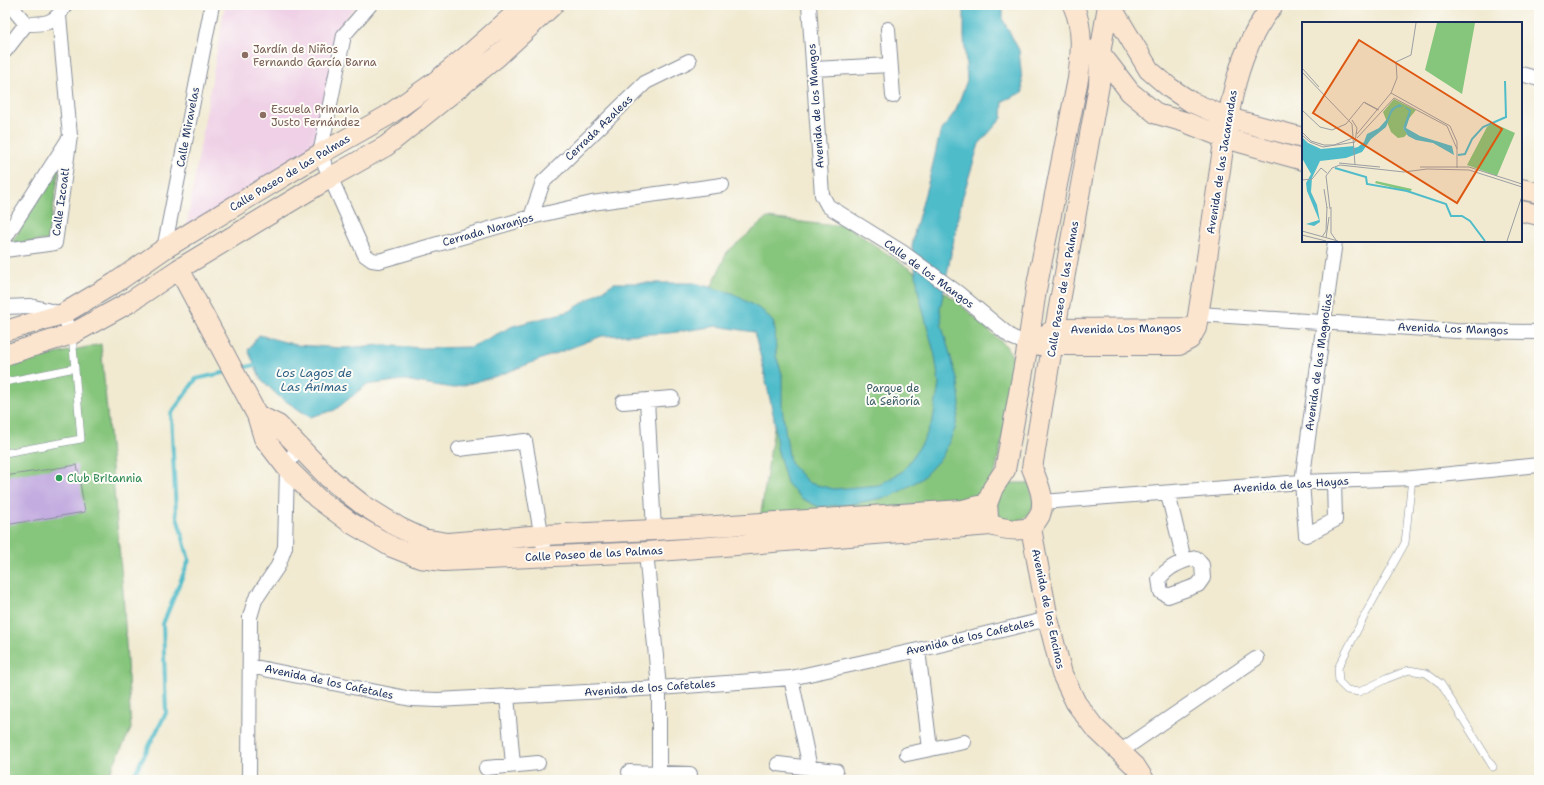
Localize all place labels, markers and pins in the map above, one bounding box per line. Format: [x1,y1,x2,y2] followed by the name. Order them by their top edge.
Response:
[253,42,377,70] place label: Jardín de Niños Fernando García Barna
[240,50,250,60] marker: Jardín de Niños Fernando García Barna
[271,102,360,130] place label: Escuela Primaria Justo Fernández
[258,110,268,120] marker: Escuela Primaria Justo Fernández
[67,471,142,486] place label: Club Britannia
[54,473,64,483] marker: Club Britannia

